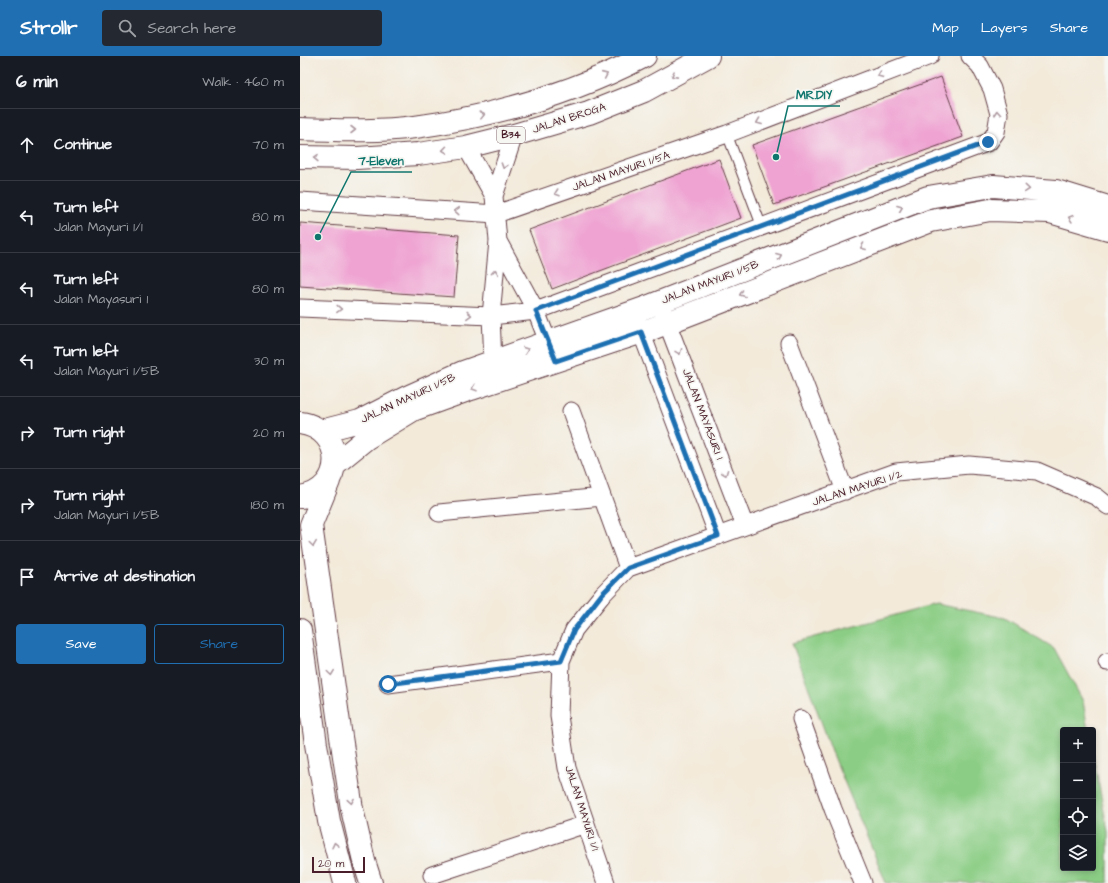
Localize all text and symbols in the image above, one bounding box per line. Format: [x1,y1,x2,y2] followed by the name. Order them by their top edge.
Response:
[102,10,382,46] search box
[20,15,78,42] text: Strollr
[116,17,138,39] icon: search
[148,18,236,39] text: Search here
[932,18,959,38] text: Map
[981,18,1028,38] text: Layers
[1050,18,1088,38] text: Share
[16,70,58,94] text: 6 min
[671,70,678,77] one-way arrow
[602,71,609,79] one-way arrow
[877,71,884,79] one-way arrow
[202,73,284,91] text: Walk · 460 m
[788,82,840,106] callout: MR.DIY
[796,87,833,104] text: MR.DIY
[530,99,608,137] street label: JALAN BROGA
[993,110,1002,116] one-way arrow
[479,111,485,119] one-way arrow
[755,117,762,125] one-way arrow
[350,126,356,134] one-way arrow
[497,127,525,143] road number: B34
[979,133,997,151] route end
[16,134,38,156] icon: ahead
[54,134,112,155] text: Continue
[252,136,284,154] text: 70 m
[442,145,448,154] one-way arrow
[570,147,672,195] street label: JALAN MAYURI 1/5A
[351,148,412,172] callout: 7-Eleven
[357,153,404,170] text: 7-Eleven
[313,154,319,162] one-way arrow
[500,162,509,169] one-way arrow
[1024,184,1030,193] one-way arrow
[554,188,561,197] one-way arrow
[54,197,118,218] text: Turn left
[897,205,904,213] one-way arrow
[16,206,38,228] icon: left
[454,207,460,216] one-way arrow
[252,208,284,226] text: 80 m
[1067,214,1074,223] one-way arrow
[54,218,143,236] text: Jalan Mayuri 1/1
[860,243,867,251] one-way arrow
[776,252,783,260] one-way arrow
[659,256,761,307] street label: JALAN MAYURI 1/5B
[54,269,118,290] text: Turn left
[491,269,500,275] one-way arrow
[16,278,38,300] icon: left
[252,280,284,298] text: 80 m
[54,290,148,308] text: Jalan Mayasuri 1
[739,290,746,298] one-way arrow
[336,305,342,314] one-way arrow
[466,311,472,319] one-way arrow
[54,341,118,362] text: Turn left
[523,346,530,355] one-way arrow
[674,348,682,355] one-way arrow
[16,350,38,372] icon: left
[254,352,284,370] text: 30 m
[54,362,159,380] text: Jalan Mayuri 1/5B
[679,366,727,462] street label: JALAN MAYASURI 1
[358,369,458,427] street label: JALAN MAYURI 1/5B
[471,383,478,391] one-way arrow
[16,422,38,444] icon: right
[54,422,125,443] text: Turn right
[253,424,284,442] text: 20 m
[810,466,905,510] street label: JALAN MAYURI 1/2
[721,470,729,477] one-way arrow
[54,485,125,506] text: Turn right
[16,494,38,516] icon: right
[250,496,284,514] text: 180 m
[54,506,159,524] text: Jalan Mayuri 1/5B
[308,541,317,547] one-way arrow
[16,566,38,588] icon: arrive
[54,566,195,587] text: Arrive at destination
[16,624,146,664] button: Save
[154,624,284,664] button: Share
[327,669,336,676] one-way arrow
[379,675,397,693] route start
[1060,727,1096,871] map controls
[1060,727,1096,763] button: +
[561,763,603,853] street label: JALAN MAYURI 1/1
[1060,763,1096,799] button: −
[346,798,355,804] one-way arrow
[1060,799,1096,835] button: locate
[1060,835,1096,871] button: layers
[332,842,340,849] one-way arrow
[312,855,365,874] scale bar
[318,856,344,871] text: 20 m

